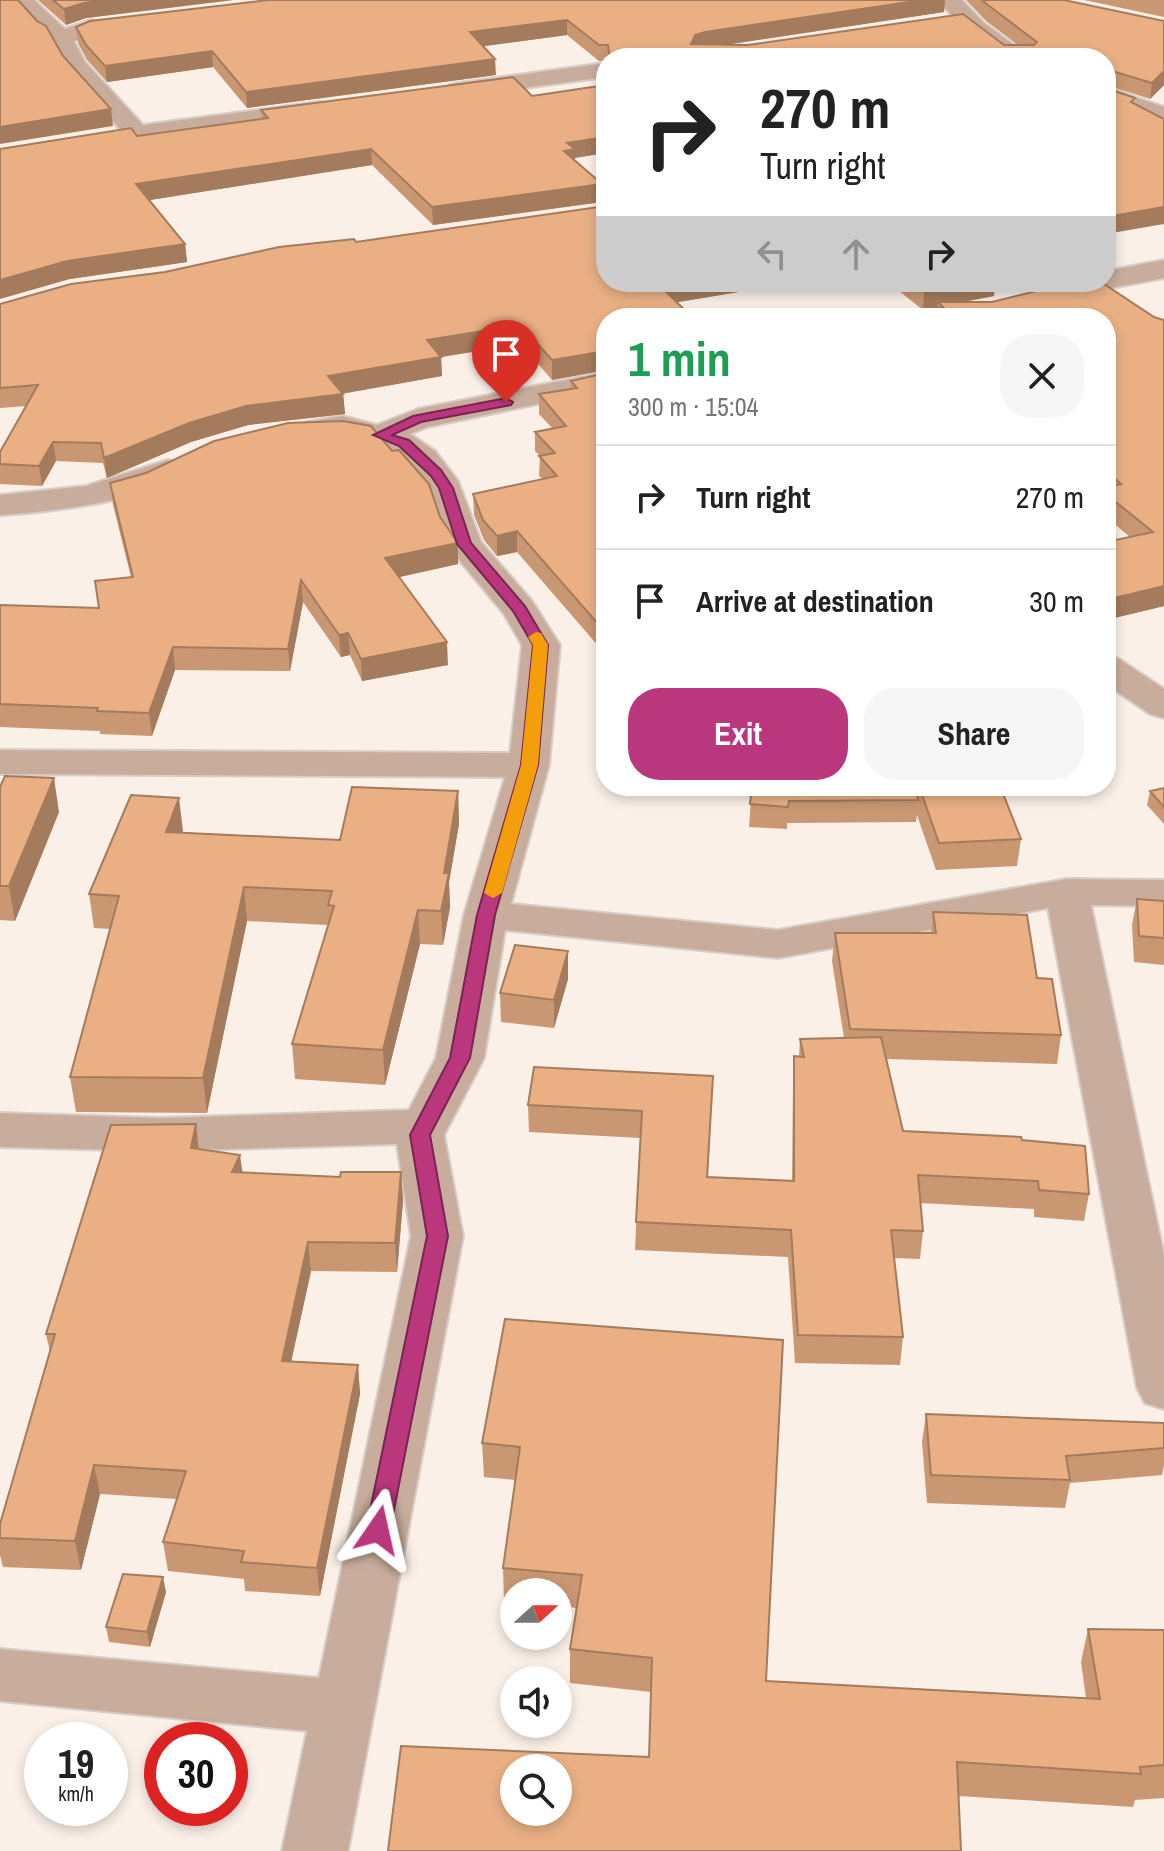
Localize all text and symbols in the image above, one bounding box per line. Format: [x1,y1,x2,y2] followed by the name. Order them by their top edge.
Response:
[760,70,890,145] text: 270 m
[628,80,732,184] icon: right
[760,142,885,190] text: Turn right
[750,232,794,276] icon: left
[834,232,878,276] icon: ahead
[918,232,962,276] icon: right
[472,320,540,402] pin
[628,326,731,391] text: 1 min
[484,332,528,376] icon: arrive
[1000,334,1084,418] button: close
[628,389,758,424] text: 300 m · 15:04
[628,475,672,519] icon: right
[696,477,810,517] text: Turn right
[1016,477,1084,517] text: 270 m
[628,579,672,623] icon: arrive
[696,581,934,621] text: Arrive at destination
[1029,581,1084,621] text: 30 m
[628,688,848,780] button: Exit
[864,688,1084,780] button: Share
[336,1488,420,1572] position arrow
[500,1578,572,1650] north arrow
[500,1578,572,1826] map controls
[500,1666,572,1738] button: sound
[144,1722,248,1826] speed limit sign: 30
[58,1737,94,1790] text: 19
[500,1754,572,1826] button: search
[58,1780,94,1807] text: km/h

